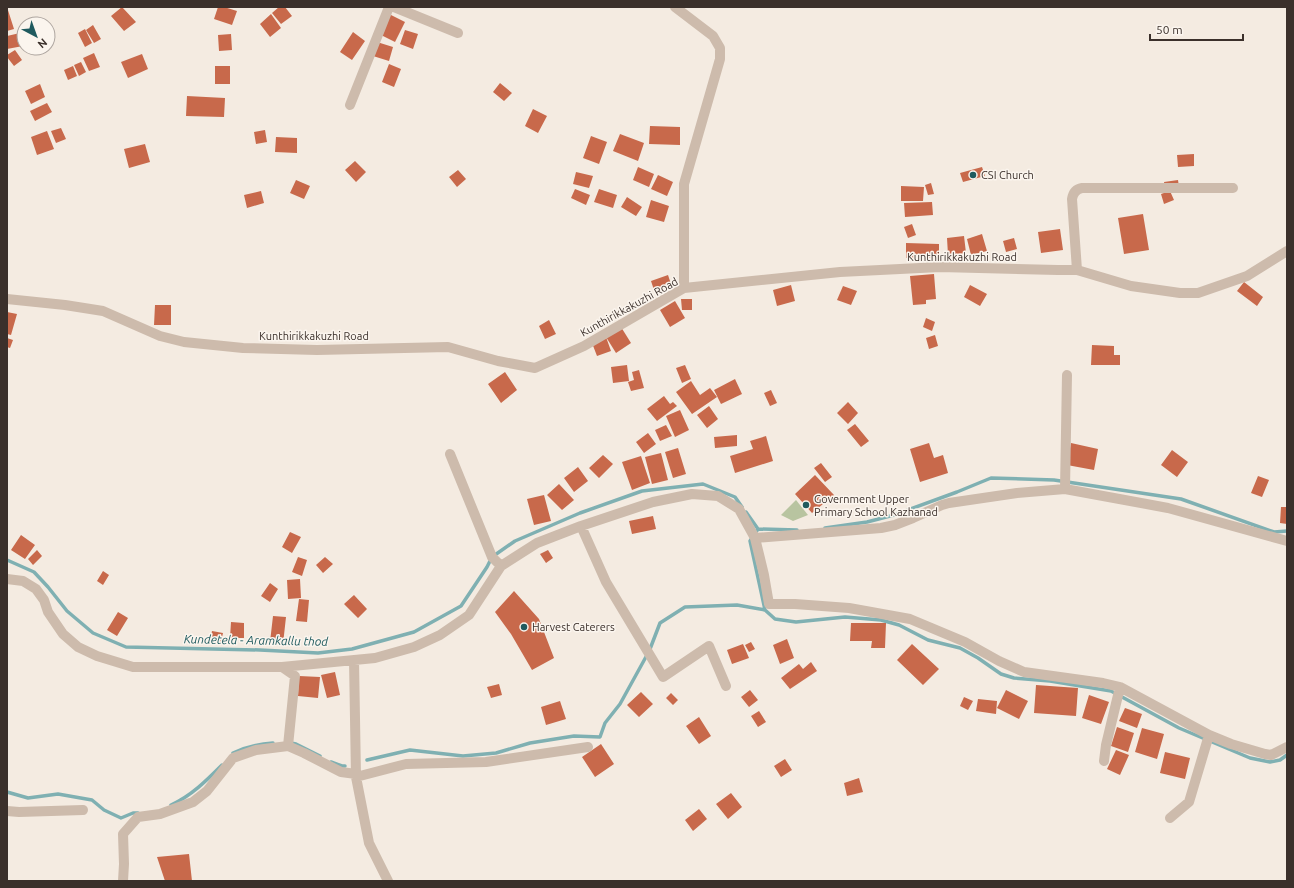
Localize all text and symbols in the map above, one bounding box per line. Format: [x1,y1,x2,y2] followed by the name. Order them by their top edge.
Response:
[16,16,56,56] north arrow
[1150,16,1243,42] scale bar
[1156,23,1183,36] text: 50 m
[36,36,50,51] text: N
[981,169,1034,181] place label: CSI Church
[968,170,978,180] marker: CSI Church
[907,251,1017,263] street label: Kunthirikkakuzhi Road
[578,275,680,339] street label: Kunthirikkakuzhi Road
[259,330,369,342] street label: Kunthirikkakuzhi Road
[814,493,938,518] place label: Government Upper Primary School Kazhanad
[801,500,811,510] marker: Government Upper Primary School Kazhanad
[532,621,615,633] place label: Harvest Caterers
[519,622,529,632] marker: Harvest Caterers
[184,632,328,648] water label: Kundetela - Aramkallu thod

